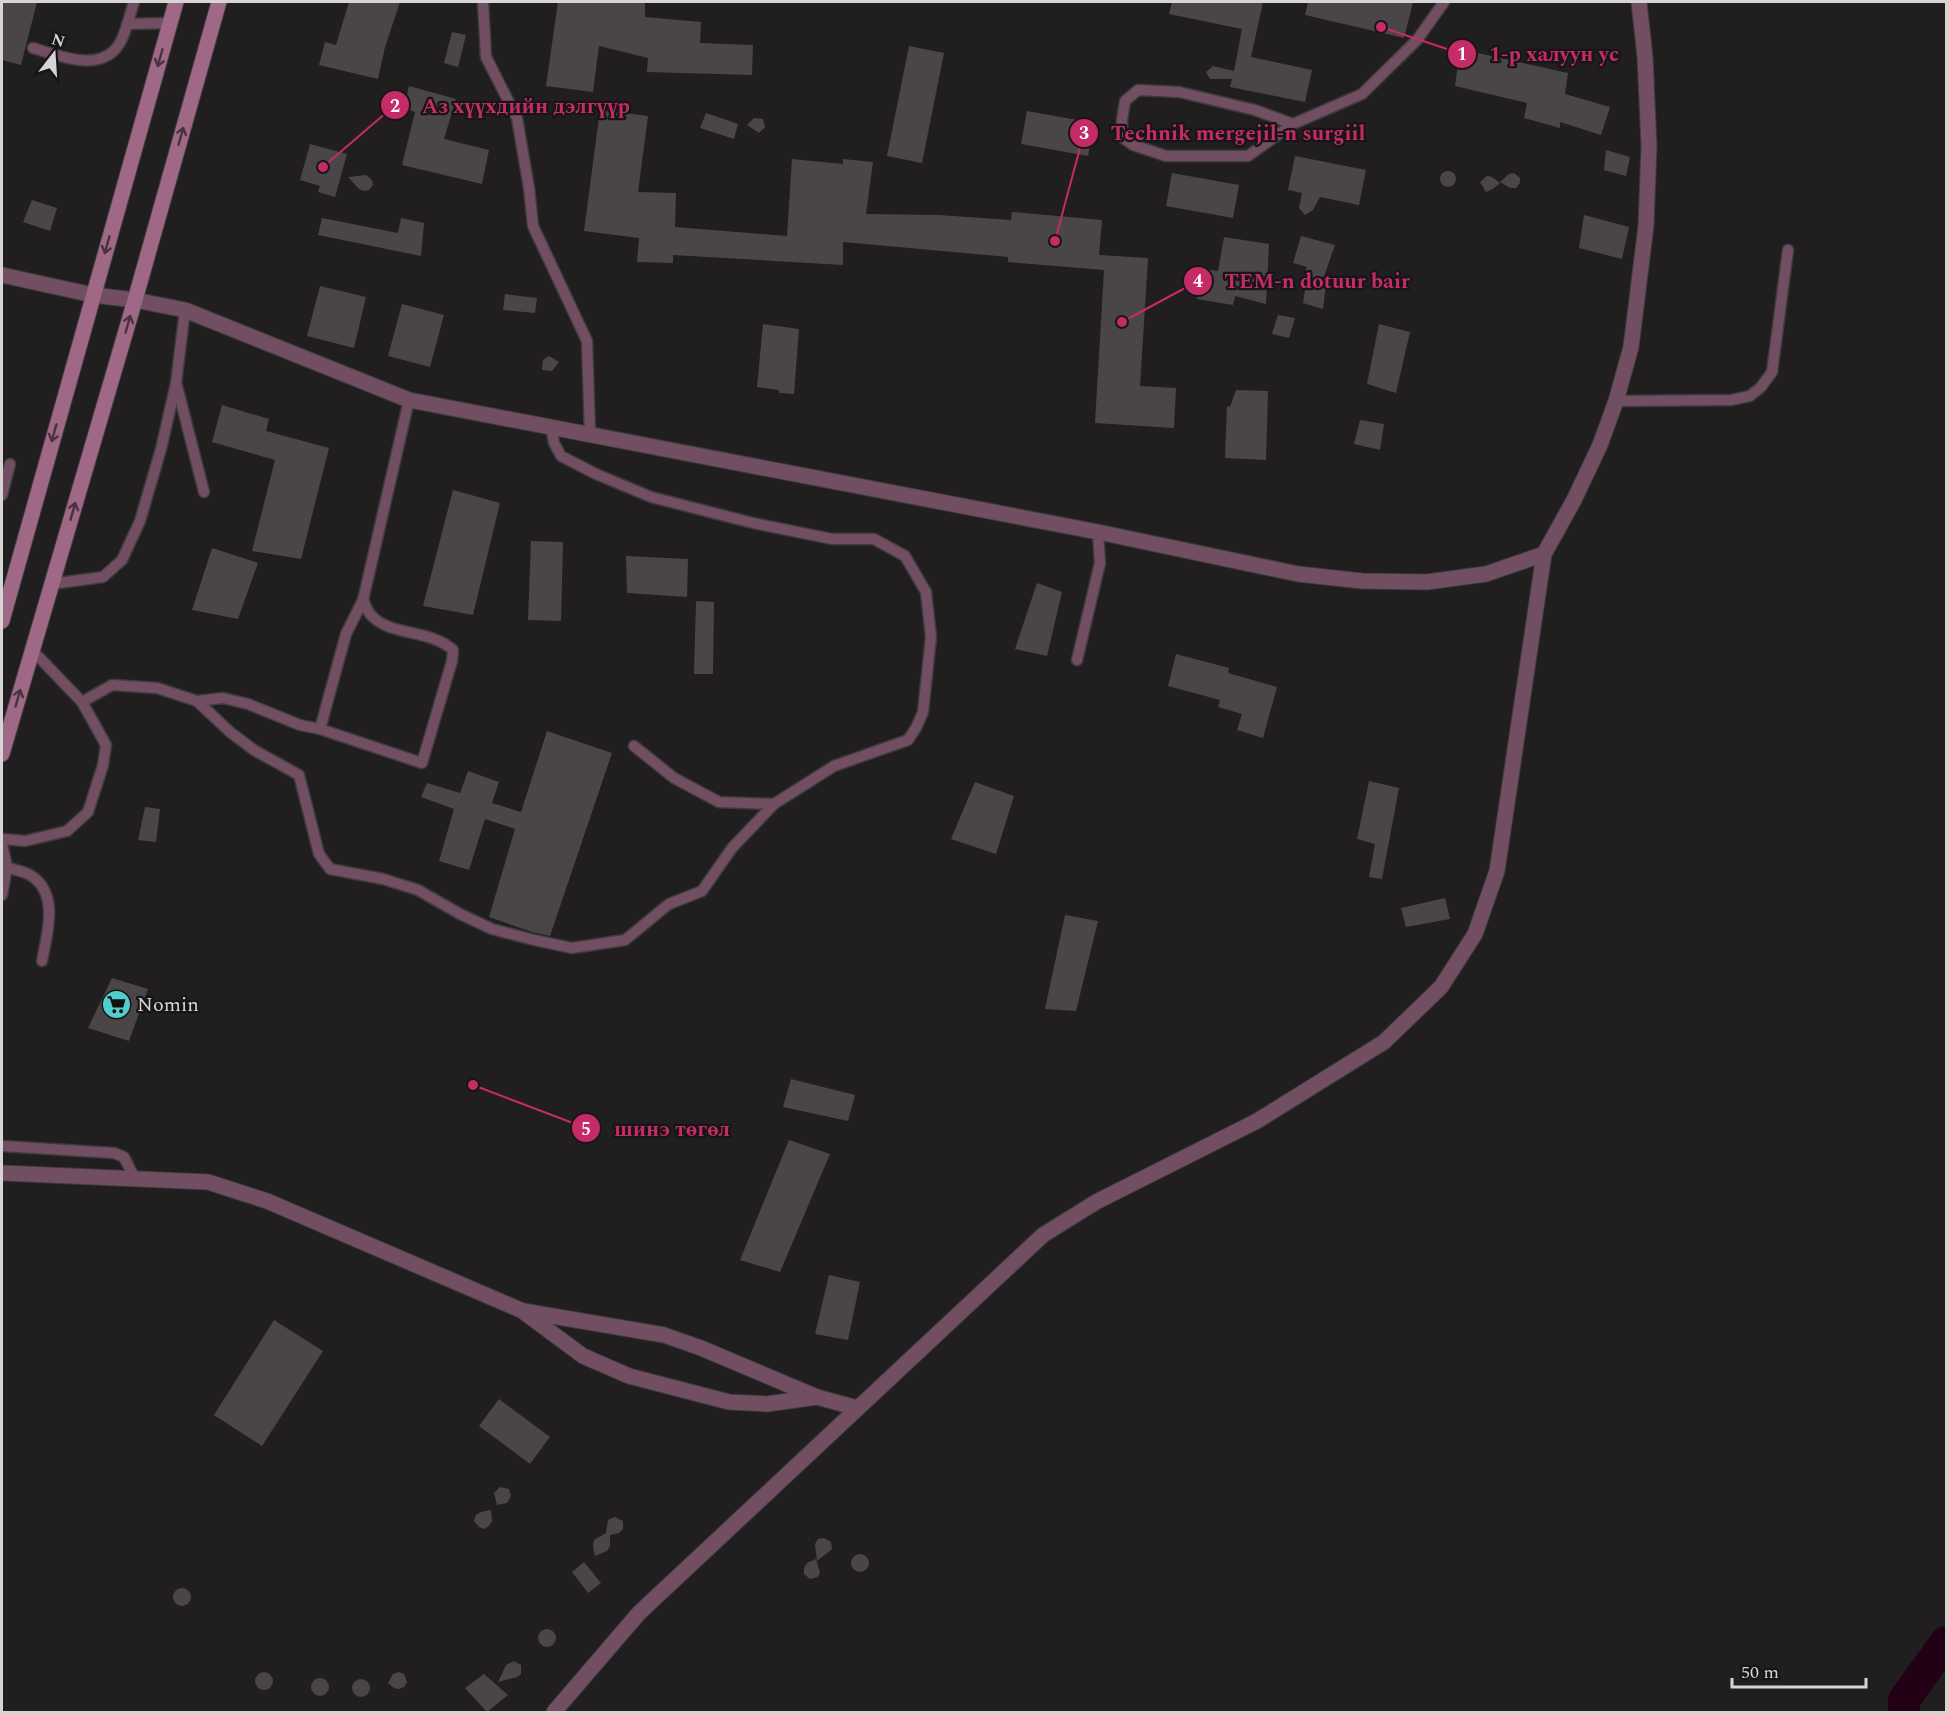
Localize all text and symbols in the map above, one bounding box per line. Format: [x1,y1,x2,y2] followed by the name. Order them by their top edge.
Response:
[24,24,84,84] north arrow
[48,27,68,54] text: N
[1447,34,1631,73] callout: 1-р халуун ус
[1489,39,1619,71] text: 1-р халуун ус
[1457,41,1467,68] text: 1
[154,48,165,67] one-way arrow
[380,86,641,125] callout: Аз хүүхдийн дэлгүүр
[422,91,630,123] text: Аз хүүхдийн дэлгүүр
[390,93,400,120] text: 2
[1069,113,1378,152] callout: Technik mergejil-n surgiil
[1111,118,1365,150] text: Technik mergejil-n surgiil
[1079,120,1089,147] text: 3
[176,127,187,146] one-way arrow
[101,235,112,254] one-way arrow
[1183,261,1422,300] callout: TEM-n dotuur bair
[1224,266,1410,298] text: TEM-n dotuur bair
[1193,268,1203,295] text: 4
[123,315,134,334] one-way arrow
[48,423,59,442] one-way arrow
[68,502,79,521] one-way arrow
[13,689,24,708] one-way arrow
[100,989,132,1021] supermarket icon: Nomin
[137,990,199,1020] place label: Nomin
[571,1109,742,1148] callout: шинэ төгөл
[614,1114,730,1146] text: шинэ төгөл
[581,1116,591,1143] text: 5
[1732,1651,1866,1689] scale bar
[1741,1659,1779,1686] text: 50 m

